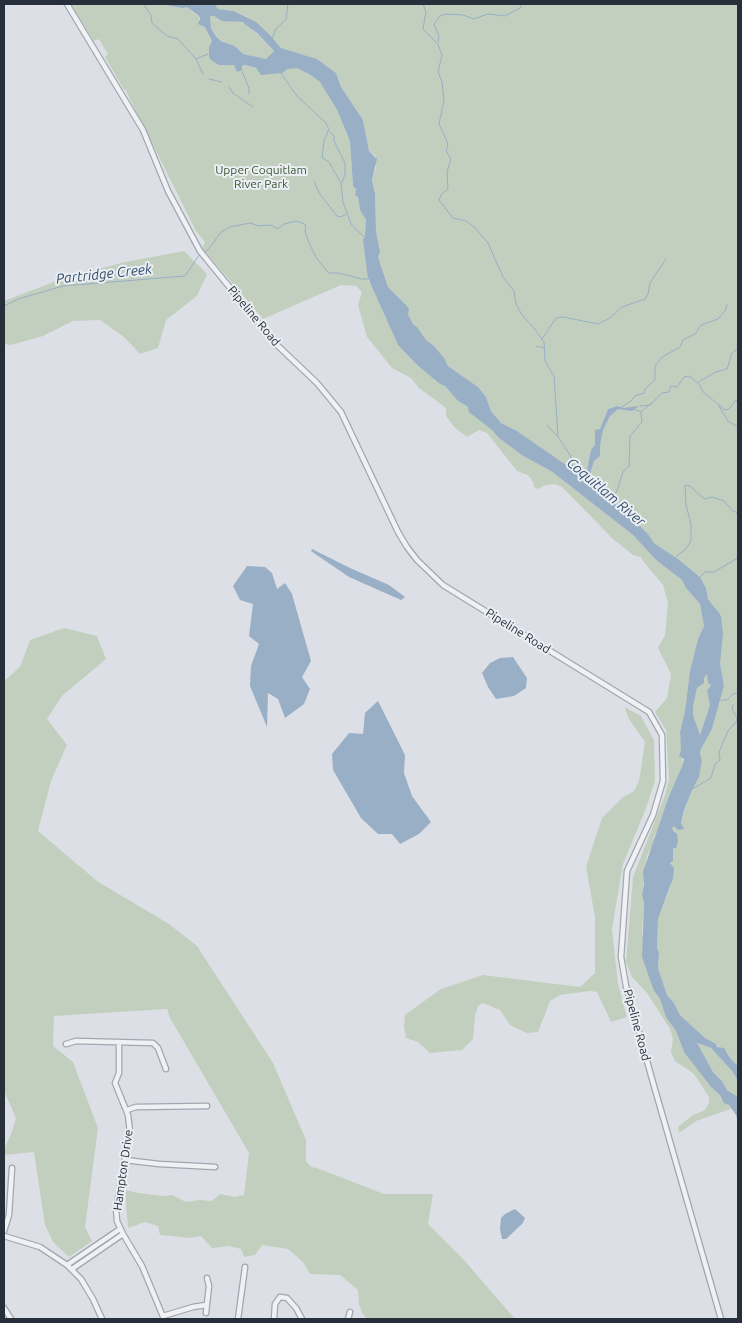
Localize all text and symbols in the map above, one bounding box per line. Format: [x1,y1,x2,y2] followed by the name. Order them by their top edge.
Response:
[215,163,307,191] park label: Upper Coquitlam River Park
[55,261,153,287] water label: Partridge Creek
[225,283,283,349] street label: Pipeline Road
[563,454,649,530] water label: Coquitlam River
[483,605,553,657] street label: Pipeline Road
[621,988,653,1062] street label: Pipeline Road
[110,1129,136,1211] street label: Hampton Drive

